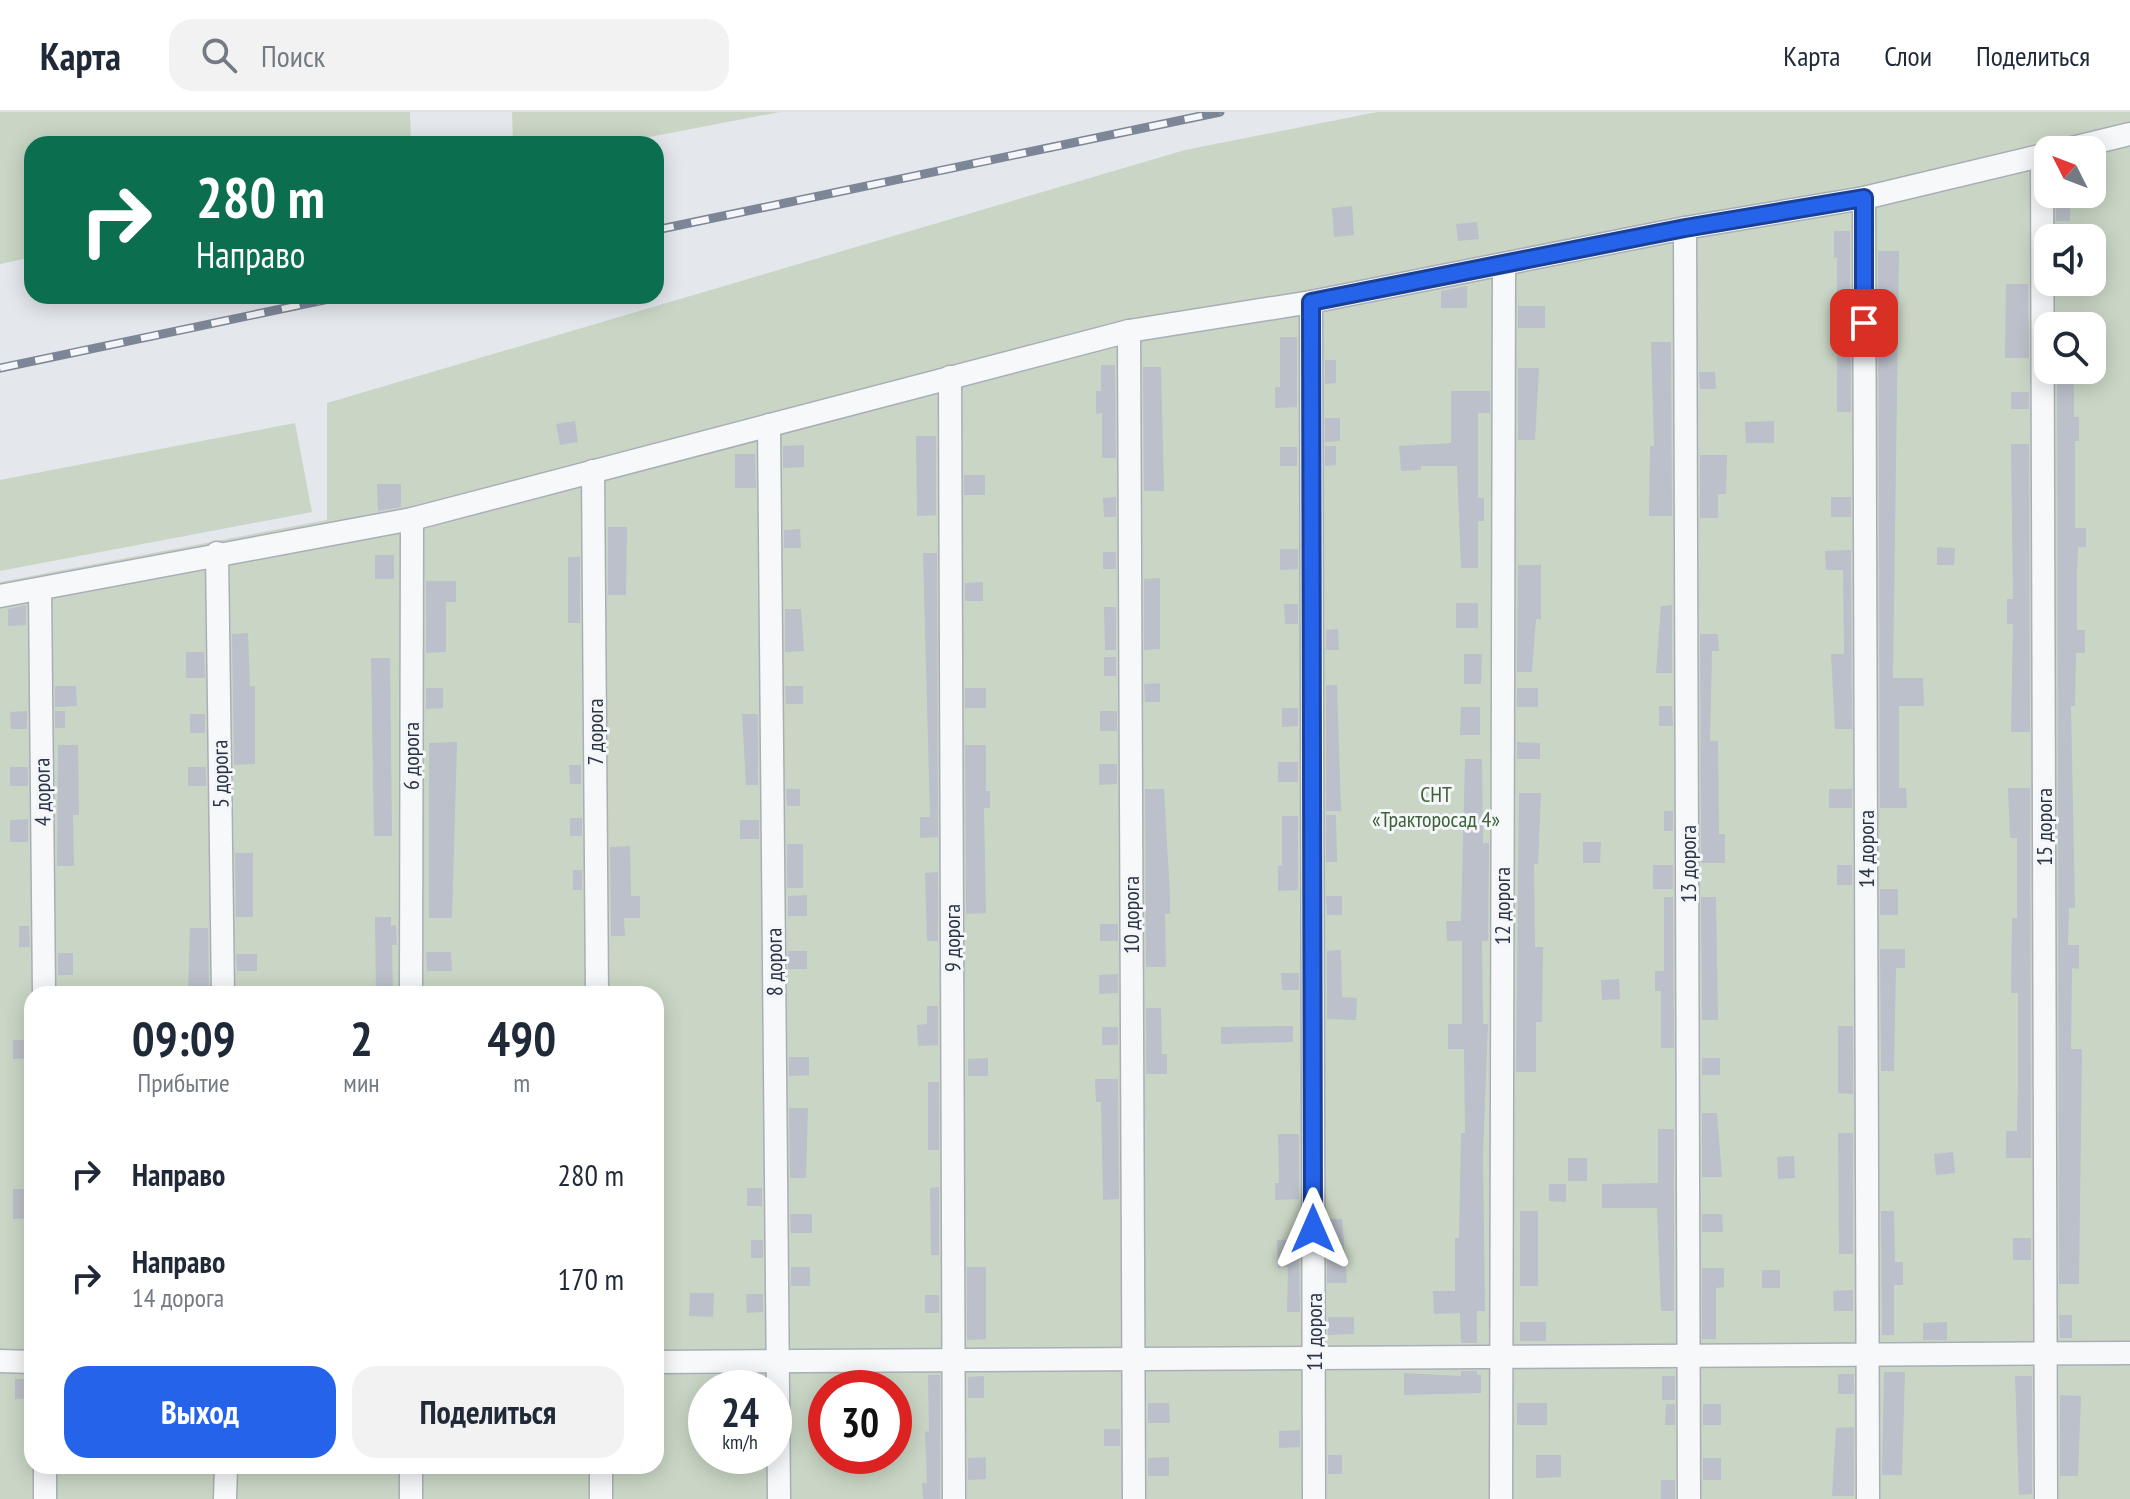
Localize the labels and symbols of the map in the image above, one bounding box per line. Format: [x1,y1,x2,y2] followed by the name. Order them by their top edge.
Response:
[2034,136,2106,208] north arrow
[1830,289,1898,357] pin
[581,698,609,766] street label: 7 дорога
[397,722,425,790] street label: 6 дорога
[205,740,235,808] street label: 5 дорога
[27,758,57,826] street label: 4 дорога
[1372,780,1500,833] park label: СНТ «Тракторосад 4»
[2030,788,2058,866] street label: 15 дорога
[1852,810,1880,888] street label: 14 дорога
[1674,825,1702,903] street label: 13 дорога
[1488,867,1516,945] street label: 12 дорога
[1117,876,1145,954] street label: 10 дорога
[938,904,966,972] street label: 9 дорога
[759,928,789,996] street label: 8 дорога
[1271,1187,1355,1271] position arrow
[1300,1293,1328,1371] street label: 11 дорога
[808,1370,912,1474] speed limit sign: 30

